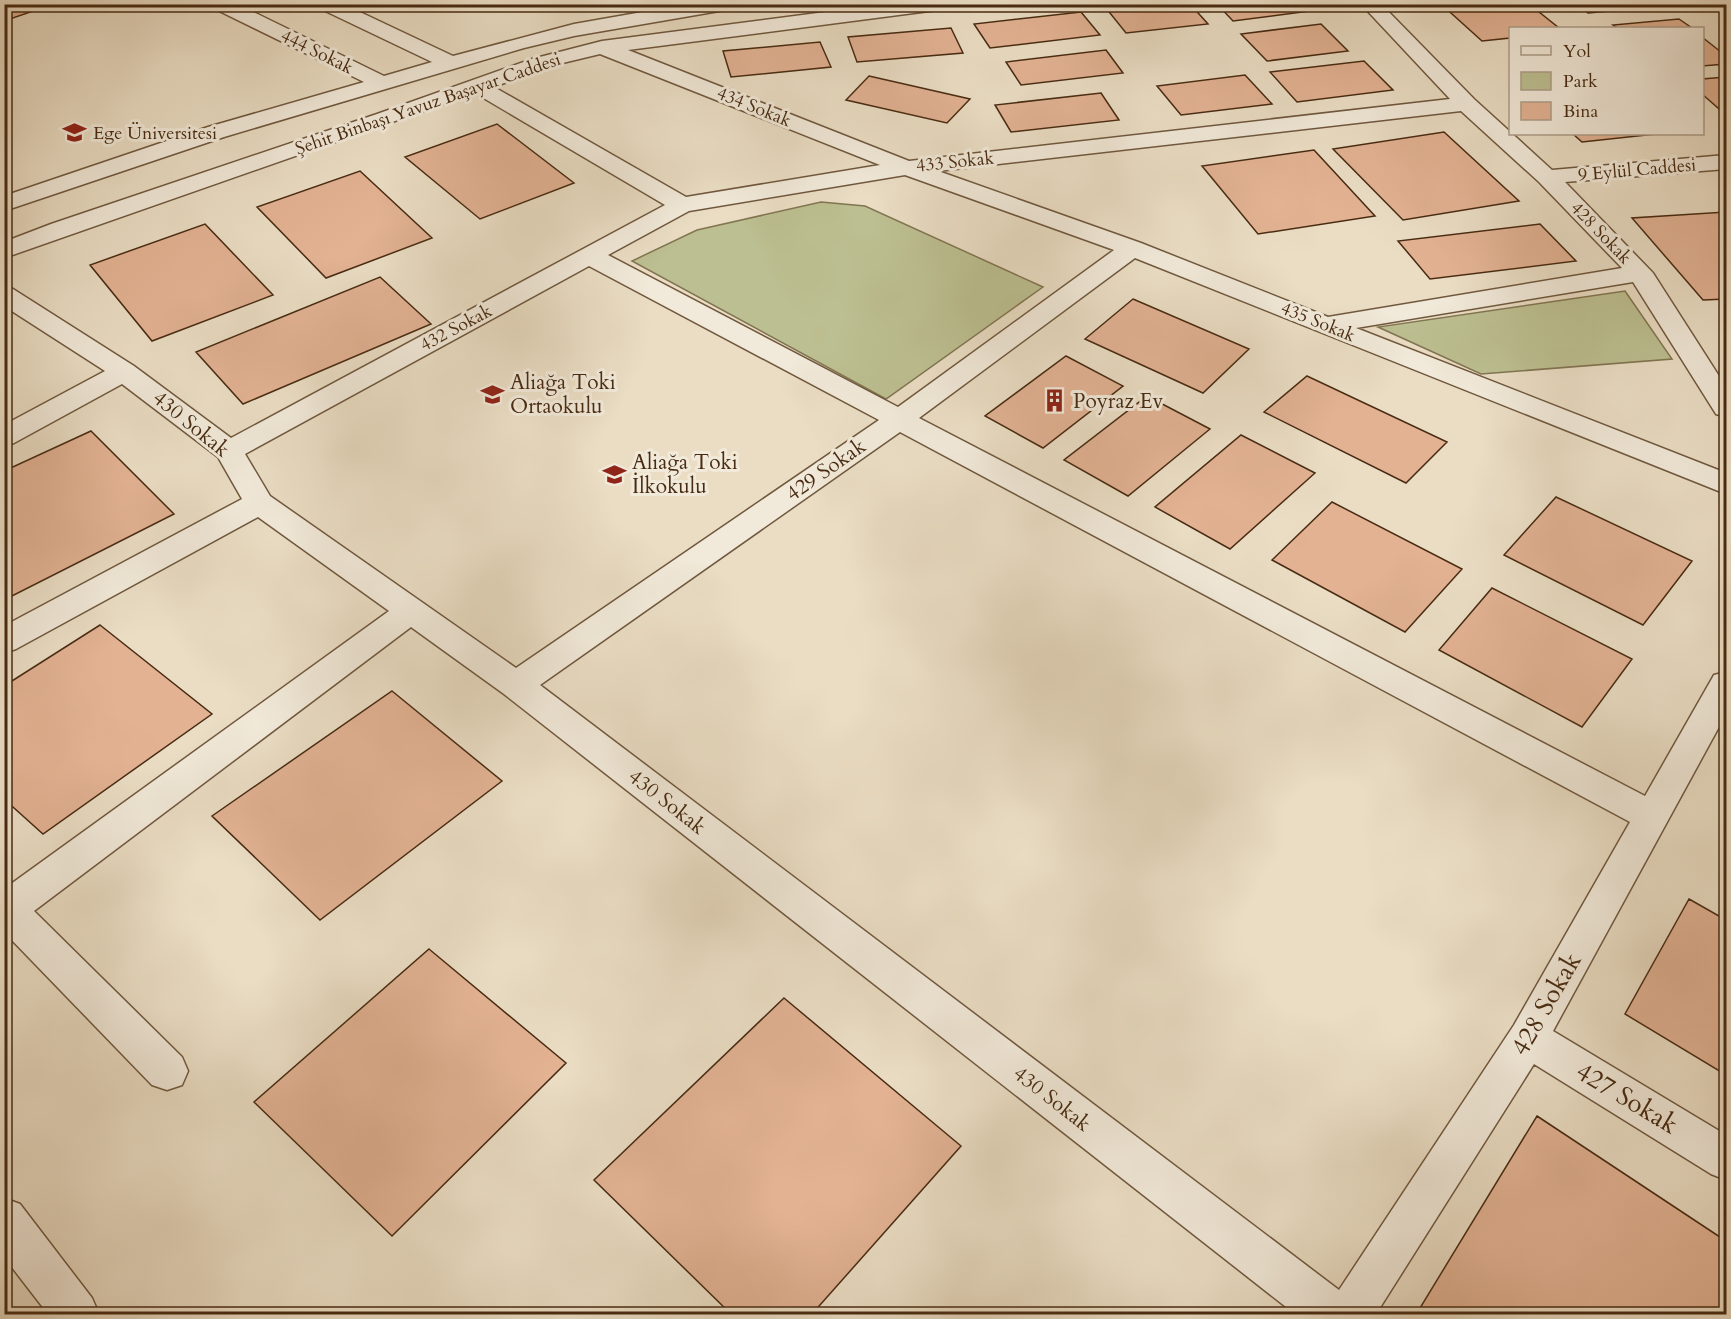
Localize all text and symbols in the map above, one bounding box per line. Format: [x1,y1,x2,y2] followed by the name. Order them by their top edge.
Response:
[276,24,358,81] street label: 444 Sokak
[1509,27,1704,135] legend
[1563,39,1591,64] text: Yol
[292,47,564,161] street label: Şehit Binbaşı Yavuz Başayar Caddesi
[1563,69,1598,94] text: Park
[713,81,795,133] street label: 434 Sokak
[1563,99,1599,124] text: Bina
[62,120,88,146] school or university icon: Ege Üniversitesi
[93,121,217,146] place label: Ege Üniversitesi
[915,145,996,179] street label: 433 Sokak
[1577,152,1697,188] street label: 9 Eylül Caddesi
[1565,196,1637,270] street label: 428 Sokak
[1277,296,1359,348] street label: 435 Sokak
[416,298,497,357] street label: 432 Sokak
[510,368,616,421] place label: Aliağa Toki Ortaokulu
[479,381,505,407] school or university icon: Aliağa Toki Ortaokulu
[146,384,236,464] street label: 430 Sokak
[1073,387,1164,416] place label: Poyraz Ev
[1042,388,1068,414] building icon: Poyraz Ev
[780,431,872,508] street label: 429 Sokak
[632,448,738,501] place label: Aliağa Toki İlkokulu
[601,461,627,487] school or university icon: Aliağa Toki İlkokulu
[622,762,713,842] street label: 430 Sokak
[1503,946,1589,1062] street label: 428 Sokak
[1570,1054,1685,1142] street label: 427 Sokak
[1007,1059,1098,1139] street label: 430 Sokak

